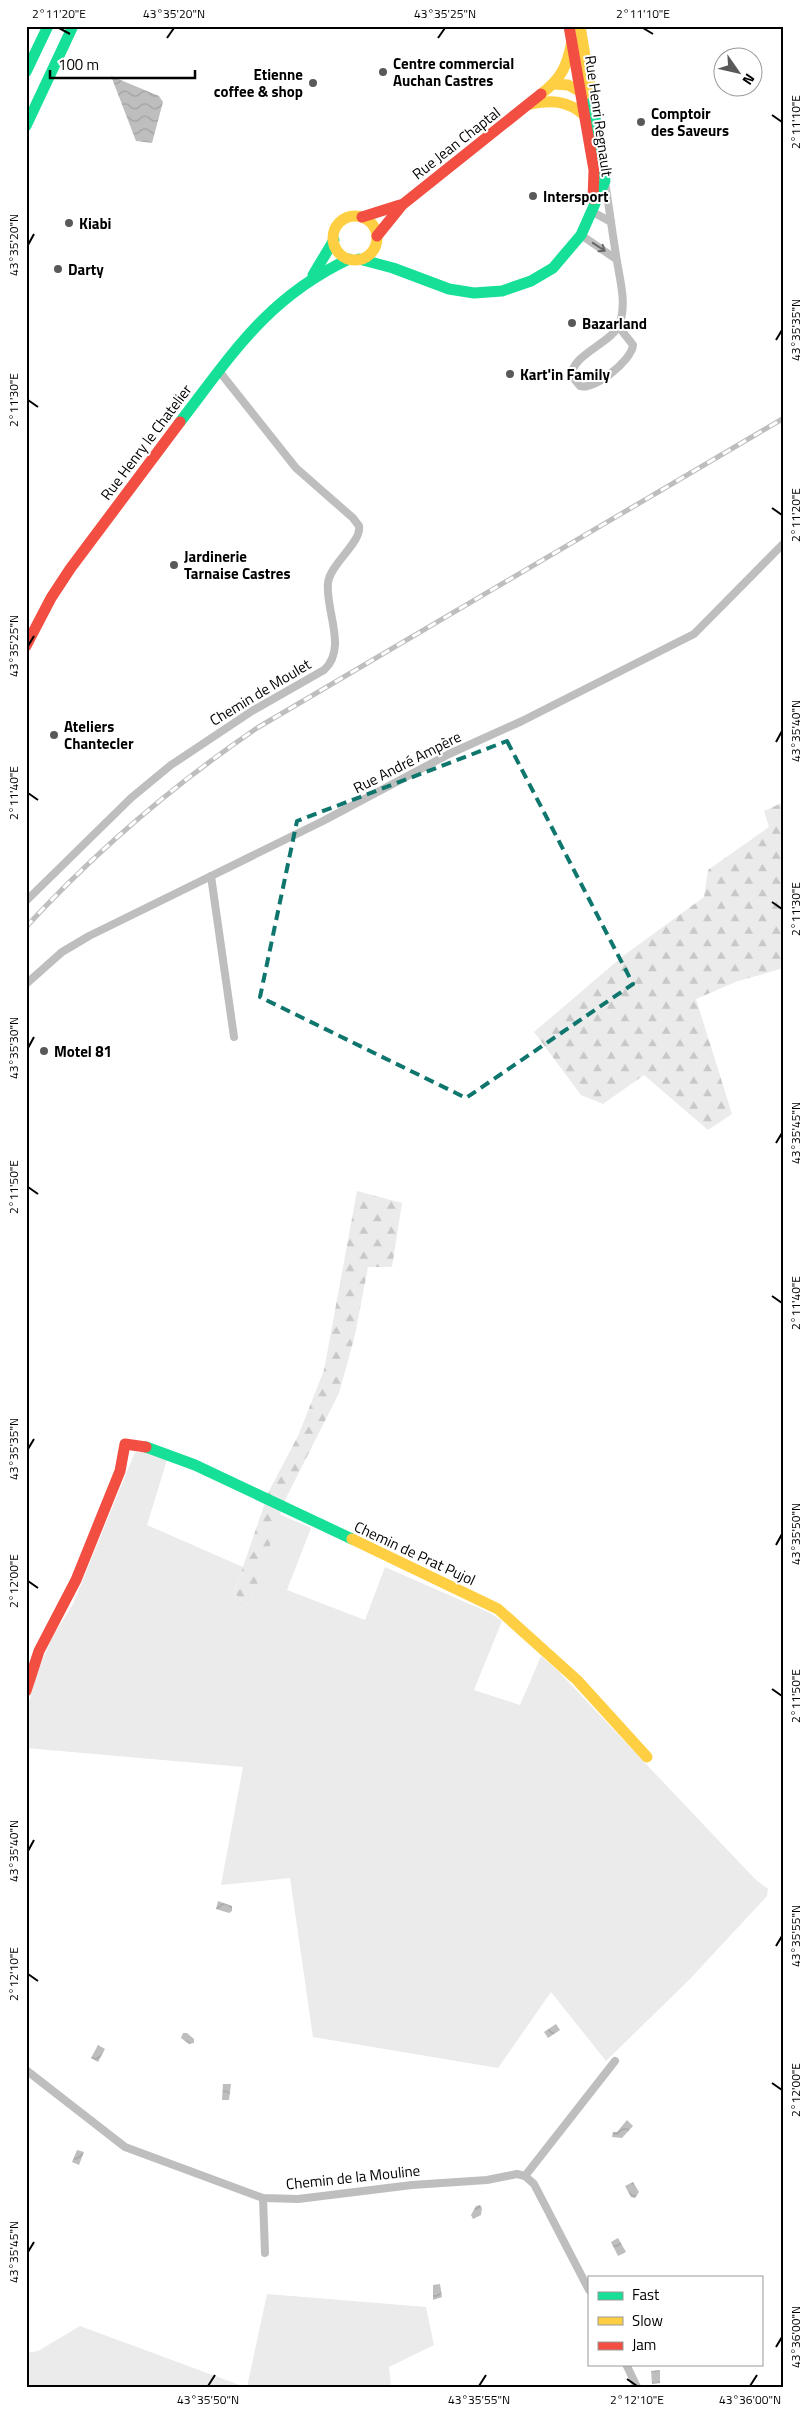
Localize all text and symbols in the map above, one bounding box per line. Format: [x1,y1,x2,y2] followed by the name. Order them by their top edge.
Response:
[32,4,86,23] text: 2°11'20"E
[143,4,205,23] text: 43°35'20"N
[414,4,476,23] text: 43°35'25"N
[616,4,670,23] text: 2°11'10"E
[50,48,195,80] scale bar
[712,48,762,98] north arrow
[393,52,514,92] place label: Centre commercial Auchan Castres
[58,53,99,76] text: 100 m
[579,54,619,179] street label: Rue Henri Regnault
[214,63,303,103] place label: Etienne coffee & shop
[377,66,389,78] marker: Centre commercial Auchan Castres
[738,70,761,89] text: N
[307,77,319,89] marker: Etienne coffee & shop
[786,95,805,149] text: 2°11'10"E
[407,101,505,185] street label: Rue Jean Chaptal
[651,102,729,142] place label: Comptoir des Saveurs
[635,116,647,128] marker: Comptoir des Saveurs
[543,185,609,208] place label: Intersport
[527,190,539,202] marker: Intersport
[79,212,111,235] place label: Kiabi
[4,214,23,276] text: 43°35'20"N
[63,217,75,229] marker: Kiabi
[591,242,605,252] one-way arrow
[68,258,104,281] place label: Darty
[52,263,64,275] marker: Darty
[786,299,805,361] text: 43°35'35"N
[582,312,647,335] place label: Bazarland
[566,317,578,329] marker: Bazarland
[520,363,610,386] place label: Kart'in Family
[504,368,516,380] marker: Kart'in Family
[4,373,23,427] text: 2°11'30"E
[95,379,197,505] street label: Rue Henry le Chatelier
[786,488,805,542] text: 2°11'20"E
[184,545,291,585] place label: Jardinerie Tarnaise Castres
[168,559,180,571] marker: Jardinerie Tarnaise Castres
[4,615,23,677] text: 43°35'25"N
[205,652,316,731] street label: Chemin de Moulet
[786,700,805,762] text: 43°35'40"N
[64,715,134,755] place label: Ateliers Chantecler
[349,725,465,799] street label: Rue André Ampère
[48,729,60,741] marker: Ateliers Chantecler
[4,766,23,820] text: 2°11'40"E
[786,882,805,936] text: 2°11'30"E
[4,1017,23,1079] text: 43°35'30"N
[54,1040,112,1063] place label: Motel 81
[38,1045,50,1057] marker: Motel 81
[786,1102,805,1164] text: 43°35'45"N
[4,1160,23,1214] text: 2°11'50"E
[786,1276,805,1330] text: 2°11'40"E
[4,1418,23,1480] text: 43°35'35"N
[786,1503,805,1565] text: 43°35'50"N
[351,1515,479,1591] street label: Chemin de Prat Pujol
[4,1554,23,1608] text: 2°12'00"E
[786,1669,805,1723] text: 2°11'50"E
[4,1820,23,1882] text: 43°35'40"N
[786,1905,805,1967] text: 43°35'55"N
[4,1947,23,2001] text: 2°12'10"E
[786,2063,805,2117] text: 2°12'00"E
[285,2159,421,2195] street label: Chemin de la Mouline
[4,2221,23,2283] text: 43°35'45"N
[588,2276,762,2366] legend
[632,2283,660,2306] text: Fast
[786,2306,805,2368] text: 43°36'00"N
[632,2309,663,2332] text: Slow
[632,2333,656,2356] text: Jam
[177,2390,239,2409] text: 43°35'50"N
[448,2390,510,2409] text: 43°35'55"N
[610,2390,664,2409] text: 2°12'10"E
[719,2390,781,2409] text: 43°36'00"N

